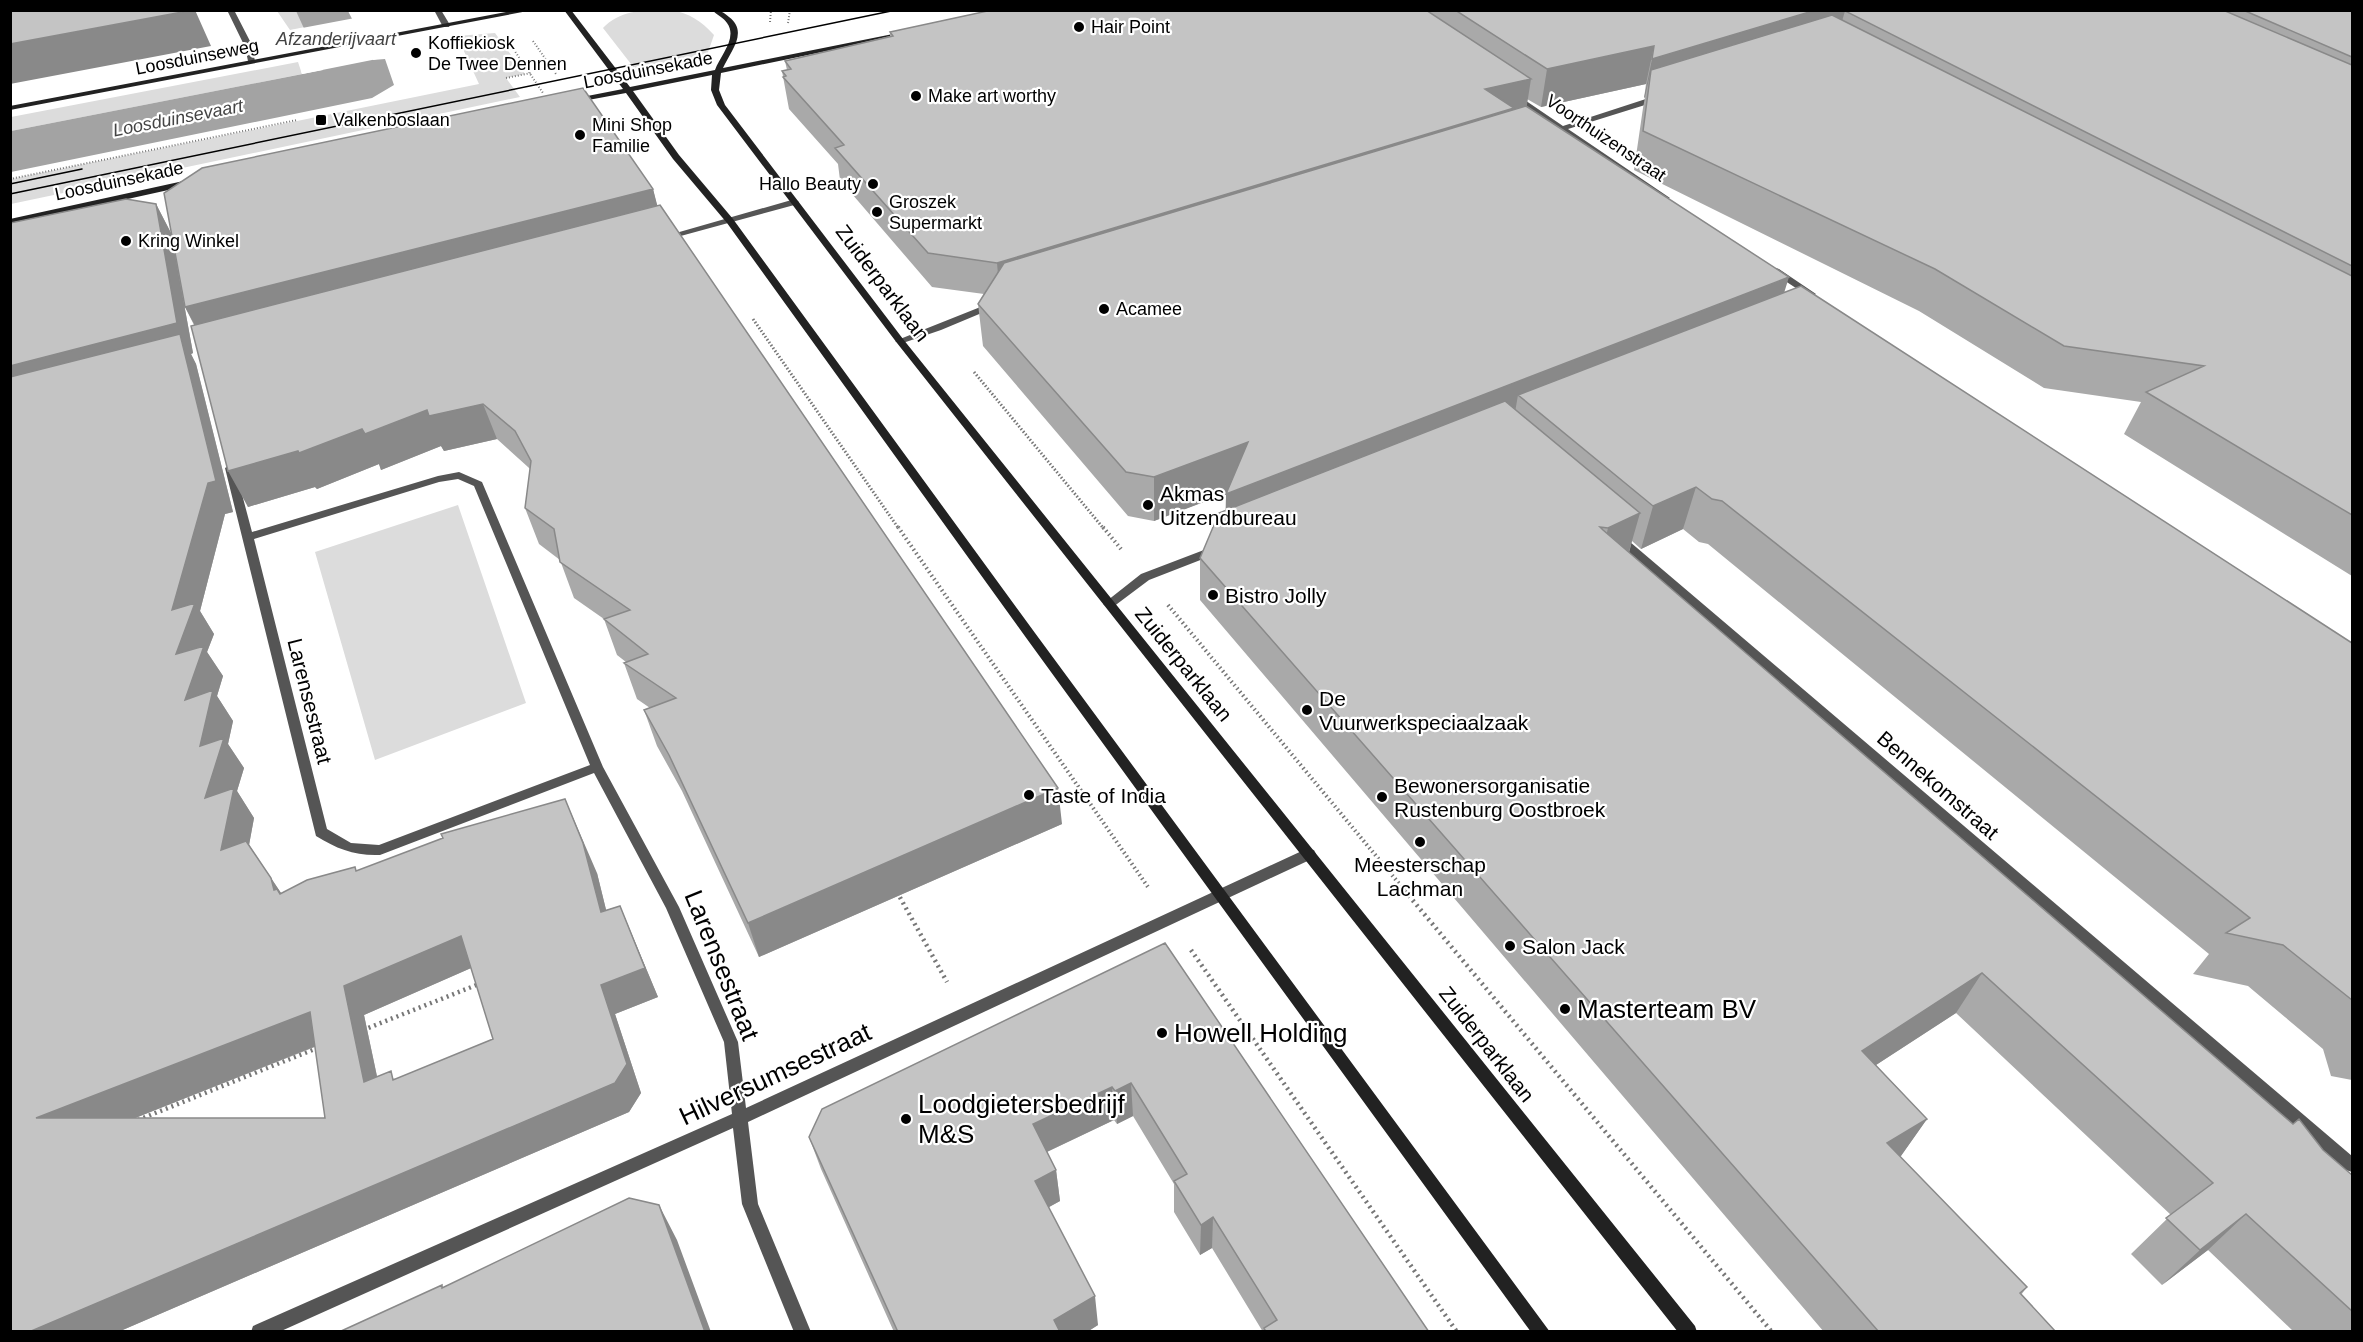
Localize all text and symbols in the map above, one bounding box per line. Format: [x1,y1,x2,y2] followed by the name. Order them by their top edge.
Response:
[1091,17,1170,37] place label: Hair Point
[1072,20,1086,34] marker: Hair Point
[275,29,397,49] water label: Afzanderijvaart
[428,33,567,74] place label: Koffiekiosk De Twee Dennen
[134,35,260,79] street label: Loosduinseweg
[409,46,423,60] marker: Koffiekiosk De Twee Dennen
[582,48,714,92] street label: Loosduinsekade
[928,86,1056,106] place label: Make art worthy
[909,89,923,103] marker: Make art worthy
[1542,91,1670,185] street label: Voorthuizenstraat
[111,95,246,140] water label: Loosduinsevaart
[333,110,450,130] place label: Valkenboslaan
[314,113,328,127] marker: Valkenboslaan
[592,115,672,156] place label: Mini Shop Familie
[573,128,587,142] marker: Mini Shop Familie
[53,158,185,204] street label: Loosduinsekade
[759,174,861,194] place label: Hallo Beauty
[866,177,880,191] marker: Hallo Beauty
[889,192,982,233] place label: Groszek Supermarkt
[870,205,884,219] marker: Groszek Supermarkt
[832,220,934,346] street label: Zuiderparklaan
[138,231,239,251] place label: Kring Winkel
[119,234,133,248] marker: Kring Winkel
[1116,299,1182,319] place label: Acamee
[1097,302,1111,316] marker: Acamee
[1160,482,1297,529] place label: Akmas Uitzendbureau
[1141,498,1155,512] marker: Akmas Uitzendbureau
[1225,584,1327,607] place label: Bistro Jolly
[1206,588,1220,602] marker: Bistro Jolly
[1131,602,1237,726] street label: Zuiderparklaan
[283,636,337,766] street label: Larensestraat
[1319,687,1529,734] place label: De Vuurwerkspeciaalzaak
[1300,703,1314,717] marker: De Vuurwerkspeciaalzaak
[1873,726,2003,844] street label: Bennekomstraat
[1394,774,1606,821] place label: Bewonersorganisatie Rustenburg Oostbroek
[1041,784,1166,807] place label: Taste of India
[1022,788,1036,802] marker: Taste of India
[1375,790,1389,804] marker: Bewonersorganisatie Rustenburg Oostbroek
[1413,835,1427,849] marker: Meesterschap Lachman
[1354,853,1486,900] place label: Meesterschap Lachman
[678,886,766,1045] street label: Larensestraat
[1522,935,1625,958] place label: Salon Jack
[1503,939,1517,953] marker: Salon Jack
[1435,982,1539,1106] street label: Zuiderparklaan
[1577,994,1757,1024] place label: Masterteam BV
[1558,1002,1572,1016] marker: Masterteam BV
[674,1016,876,1132] street label: Hilversumsestraat
[1174,1018,1347,1048] place label: Howell Holding
[1155,1026,1169,1040] marker: Howell Holding
[918,1089,1125,1149] place label: Loodgietersbedrijf M&S
[899,1112,913,1126] marker: Loodgietersbedrijf M&S

